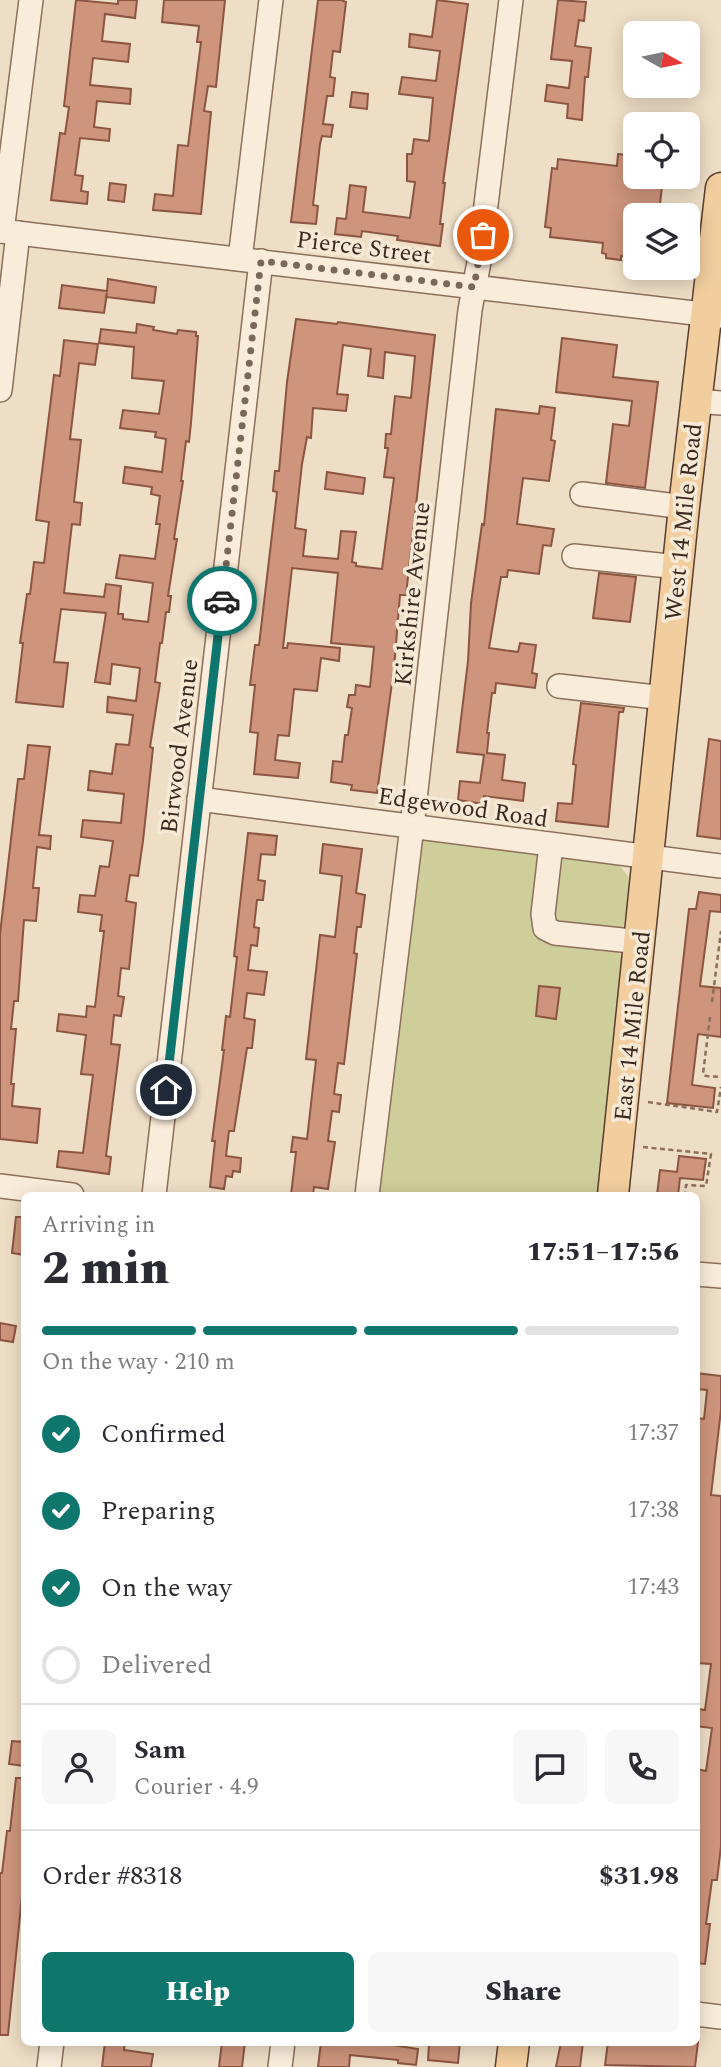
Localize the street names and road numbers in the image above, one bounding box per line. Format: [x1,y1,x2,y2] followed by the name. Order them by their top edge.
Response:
[294,222,434,274] street label: Pierce Street
[656,421,712,623] street label: West 14 Mile Road
[385,500,441,688] street label: Kirkshire Avenue
[151,657,209,836] street label: Birwood Avenue
[376,778,550,838] street label: Edgewood Road
[605,929,661,1123] street label: East 14 Mile Road

